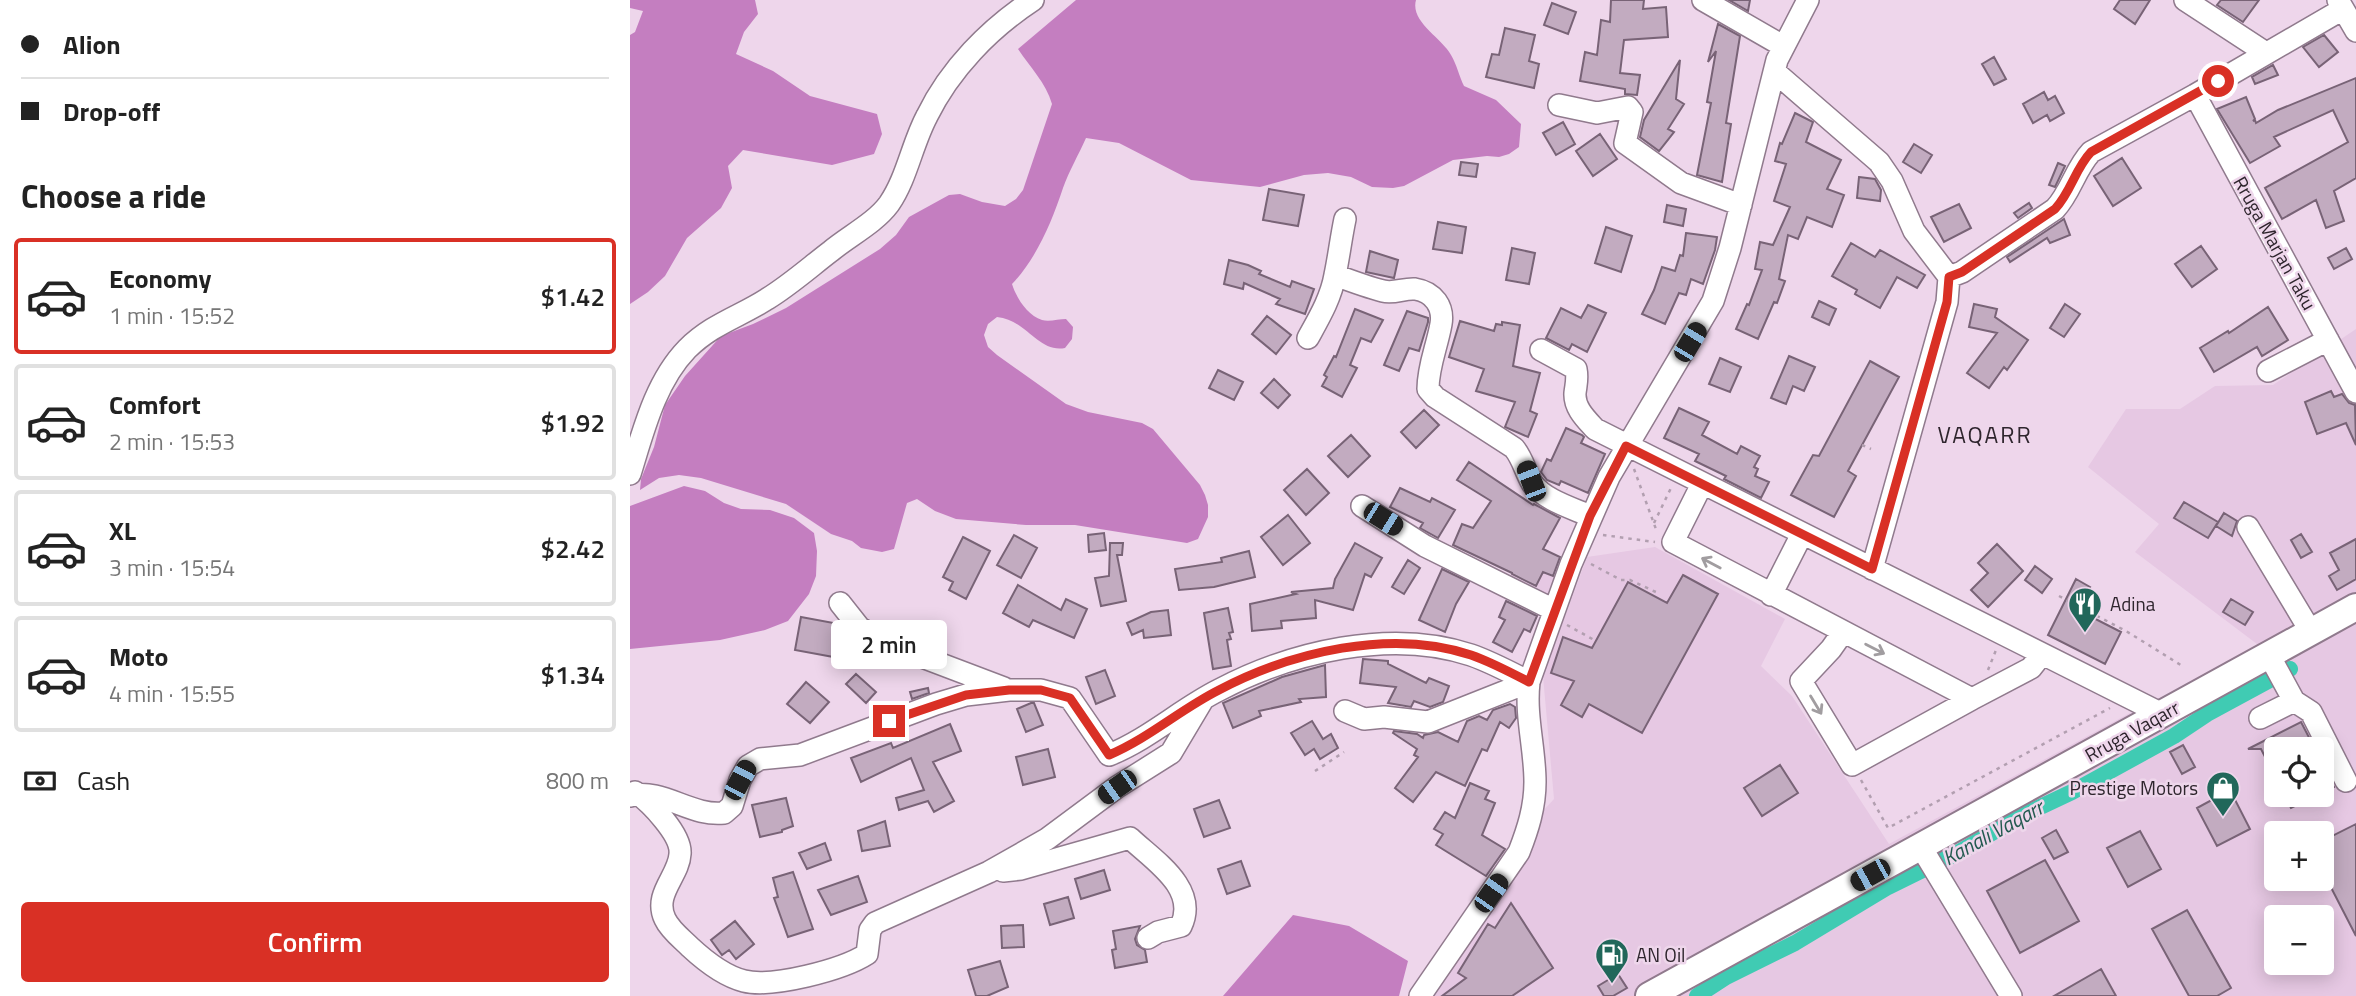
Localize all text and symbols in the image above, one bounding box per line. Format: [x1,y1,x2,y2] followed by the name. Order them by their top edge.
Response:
[63,25,121,64] text: Alion
[2202,65,2234,97] route start
[63,92,160,131] text: Drop-off
[2227,171,2324,315] street label: Rruga Marjan Taku
[21,172,206,220] text: Choose a ride
[109,259,211,298] text: Economy
[25,265,88,328] icon: car
[541,277,605,316] text: $1.42
[109,298,235,333] text: 1 min · 15:52
[1671,319,1710,365] car
[109,385,201,424] text: Comfort
[25,391,88,454] icon: car
[541,403,605,442] text: $1.92
[1937,417,2033,452] district label: VAQARR
[109,424,235,459] text: 2 min · 15:53
[1514,458,1549,504] car
[1360,499,1407,539] car
[109,511,136,550] text: XL
[25,517,88,580] icon: car
[541,529,605,568] text: $2.42
[109,550,235,585] text: 3 min · 15:54
[1701,555,1722,569] one-way arrow
[2066,585,2104,634] restaurant icon: Adina
[2110,589,2156,618] place label: Adina
[831,620,947,668] callout: 2 min
[861,627,917,662] text: 2 min
[109,637,168,676] text: Moto
[1864,642,1885,656] one-way arrow
[25,643,88,706] icon: car
[541,655,605,694] text: $1.34
[109,676,235,711] text: 4 min · 15:55
[2079,692,2185,769] street label: Rruga Vaqarr
[1809,694,1823,714] one-way arrow
[873,705,905,737] route end
[2264,737,2334,975] map controls
[2264,737,2334,807] button: locate
[721,757,760,803] car
[77,761,130,800] text: Cash
[21,762,59,800] icon: cash
[546,763,609,798] text: 800 m
[1094,766,1141,808] car
[2204,769,2242,818] shop icon: Prestige Motors
[2070,773,2198,802] place label: Prestige Motors
[1936,790,2051,873] water label: Kanali Vaqarr
[2264,821,2334,891] button: +
[1847,856,1894,894] car
[1471,870,1512,916] car
[21,902,609,982] button: Confirm
[2264,905,2334,975] button: −
[1593,936,1631,985] fuel station icon: AN Oil
[1636,940,1685,969] place label: AN Oil

